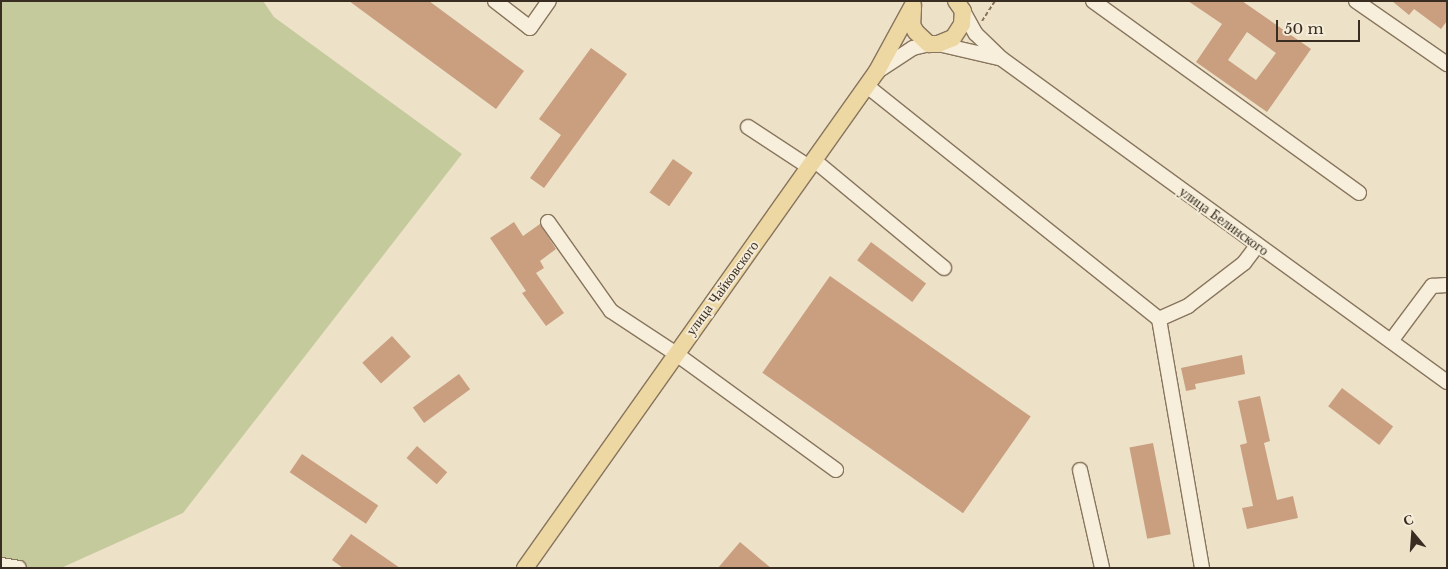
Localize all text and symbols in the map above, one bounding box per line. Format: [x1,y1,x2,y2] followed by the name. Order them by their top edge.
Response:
[1278,10,1362,42] scale bar
[1284,19,1324,38] text: 50 m
[1176,183,1272,259] street label: улица Белинского
[682,237,762,339] street label: улица Чайковского
[1388,509,1438,559] north arrow
[1401,510,1416,530] text: С

